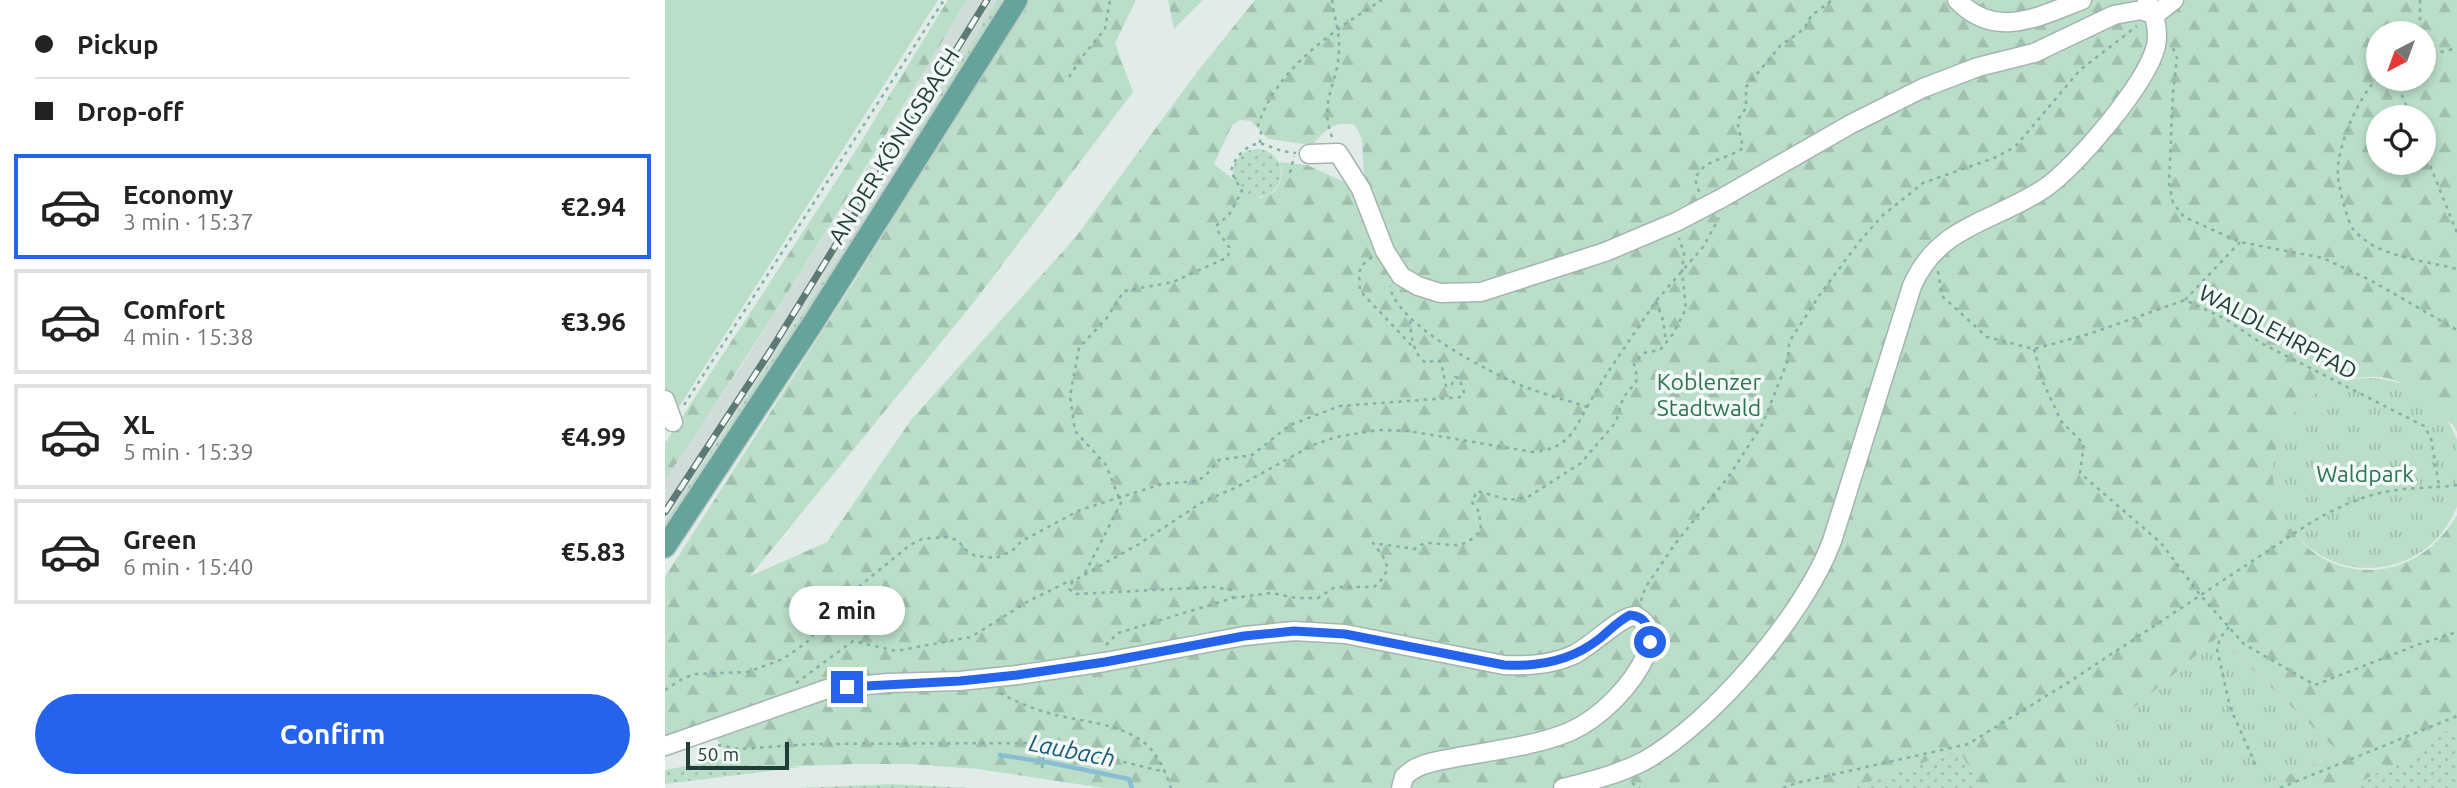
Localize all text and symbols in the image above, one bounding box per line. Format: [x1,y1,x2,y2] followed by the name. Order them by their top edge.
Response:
[2366,21,2436,91] north arrow
[2366,21,2436,175] map controls
[77,30,159,59] text: Pickup
[823,43,964,248] street label: AN DER KÖNIGSBACH
[77,97,184,126] text: Drop-off
[2366,105,2436,175] button: locate
[39,175,102,238] icon: car
[123,180,233,209] text: Economy
[561,192,626,221] text: €2.94
[123,209,254,234] text: 3 min · 15:37
[2195,279,2361,384] street label: WALDLEHRPFAD
[39,290,102,353] icon: car
[123,295,226,324] text: Comfort
[561,307,626,336] text: €3.96
[123,324,254,349] text: 4 min · 15:38
[1657,369,1761,420] park label: Koblenzer Stadtwald
[39,405,102,468] icon: car
[123,410,154,439] text: XL
[561,422,626,451] text: €4.99
[123,439,254,464] text: 5 min · 15:39
[2316,461,2414,486] park label: Waldpark
[39,520,102,583] icon: car
[123,525,197,554] text: Green
[561,537,626,566] text: €5.83
[123,554,254,579] text: 6 min · 15:40
[789,586,905,634] callout: 2 min
[818,598,876,623] text: 2 min
[1634,626,1666,658] route start
[831,671,863,703] route end
[35,694,630,774] button: Confirm
[1027,729,1117,772] water label: Laubach
[686,739,789,771] scale bar
[697,743,739,765] text: 50 m

